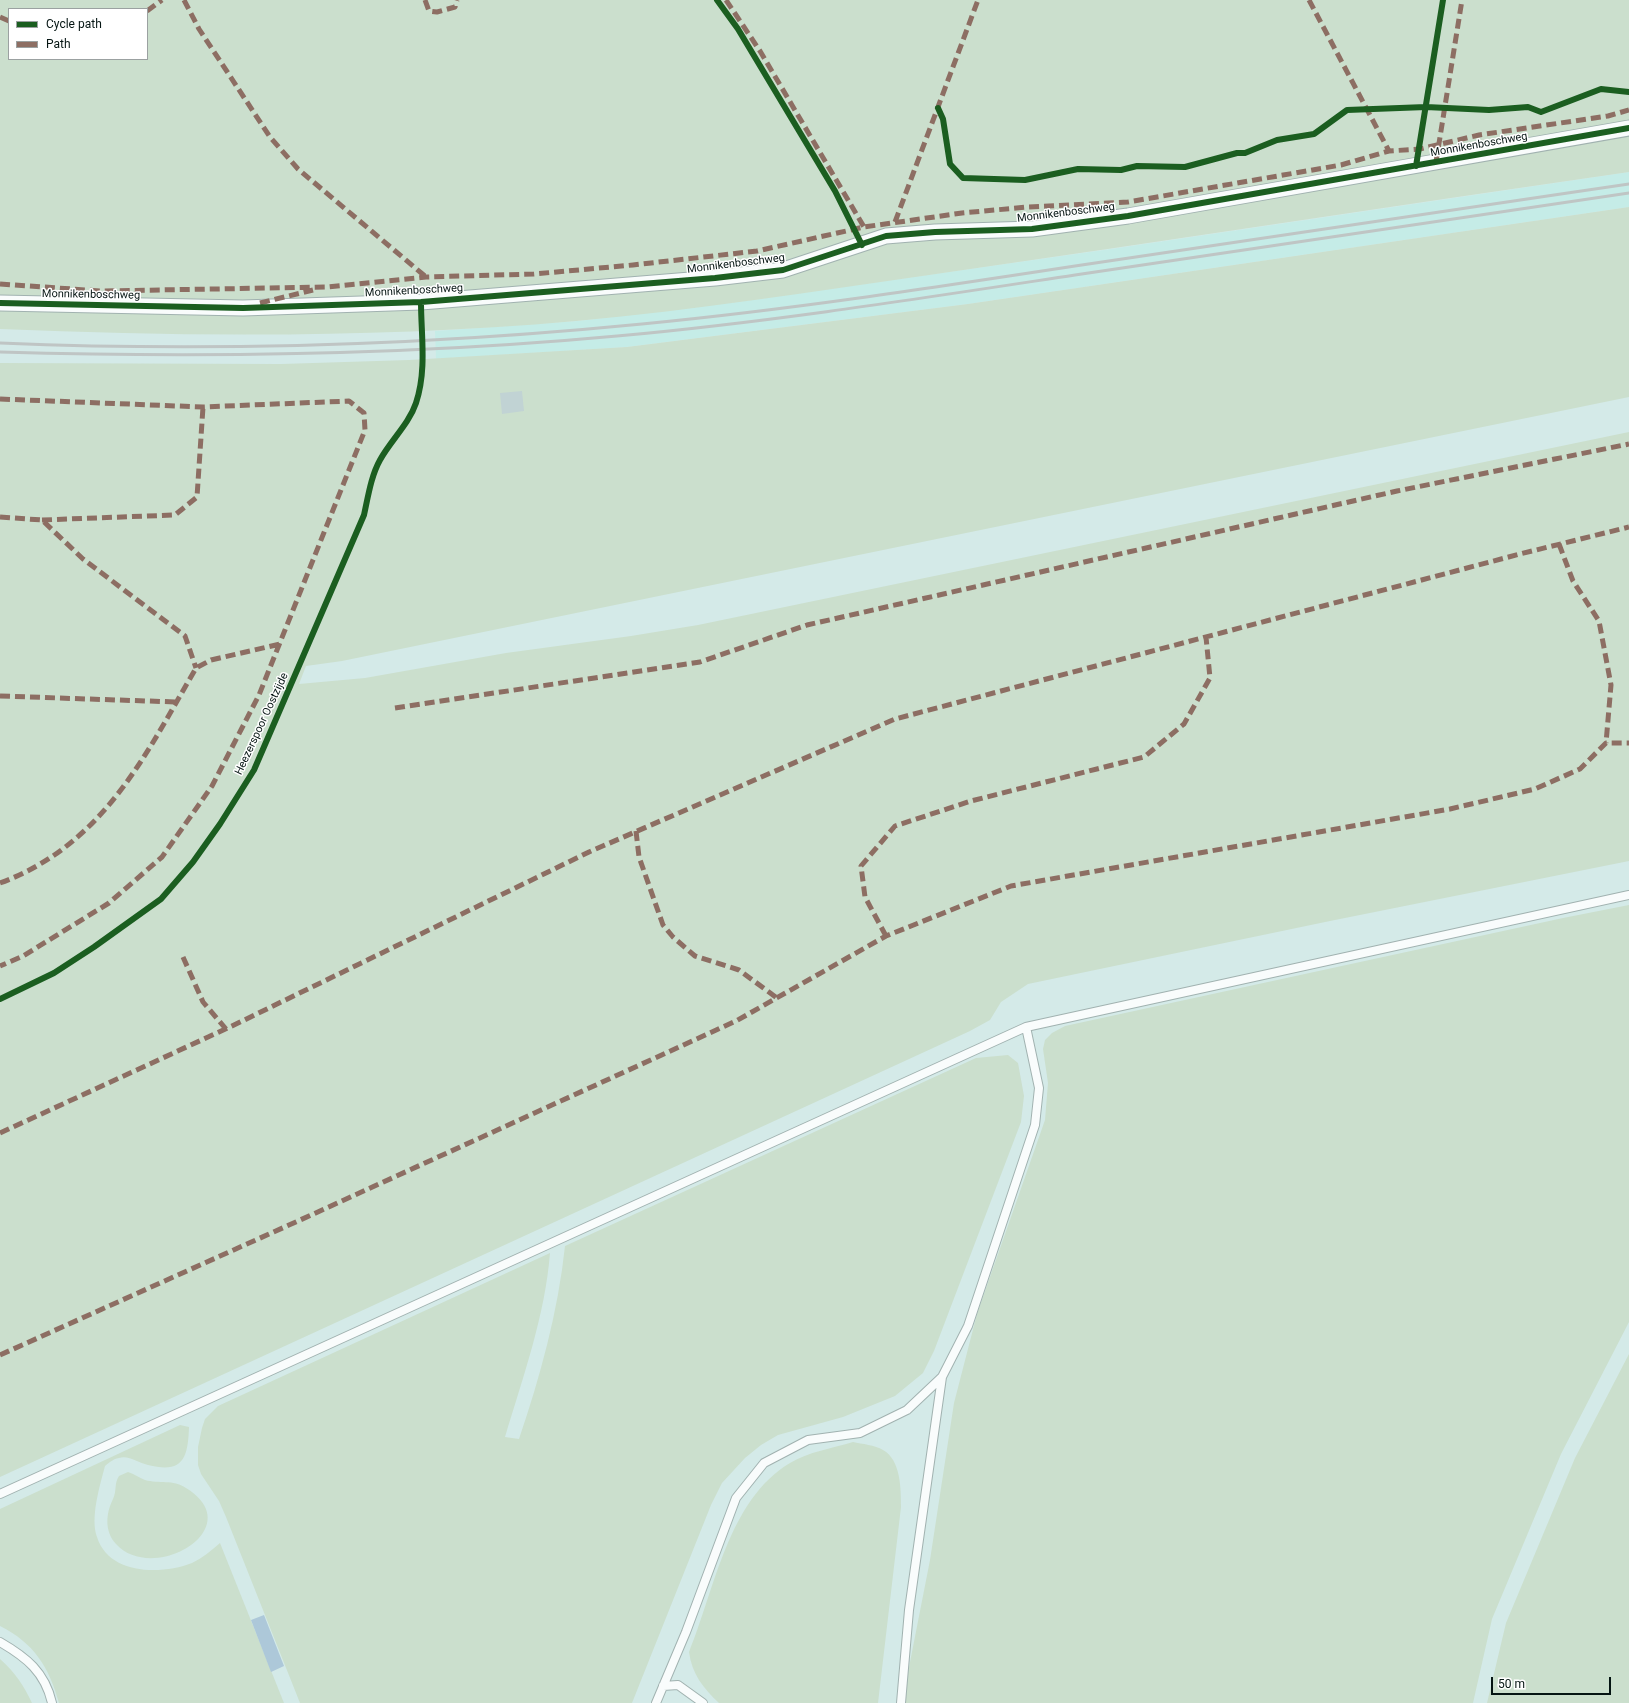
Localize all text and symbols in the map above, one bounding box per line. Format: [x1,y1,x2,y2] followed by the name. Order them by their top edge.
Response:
[8,8,148,60] legend
[46,17,102,31] text: Cycle path
[46,37,71,51] text: Path
[1429,130,1529,160] street label: Monnikenboschweg
[1016,200,1116,226] street label: Monnikenboschweg
[686,251,786,277] street label: Monnikenboschweg
[365,282,463,300] street label: Monnikenboschweg
[42,288,140,302] street label: Monnikenboschweg
[233,671,291,777] street label: Heezerspoor Oostzijde
[1493,1669,1613,1695] scale bar
[1498,1677,1525,1691] text: 50 m

